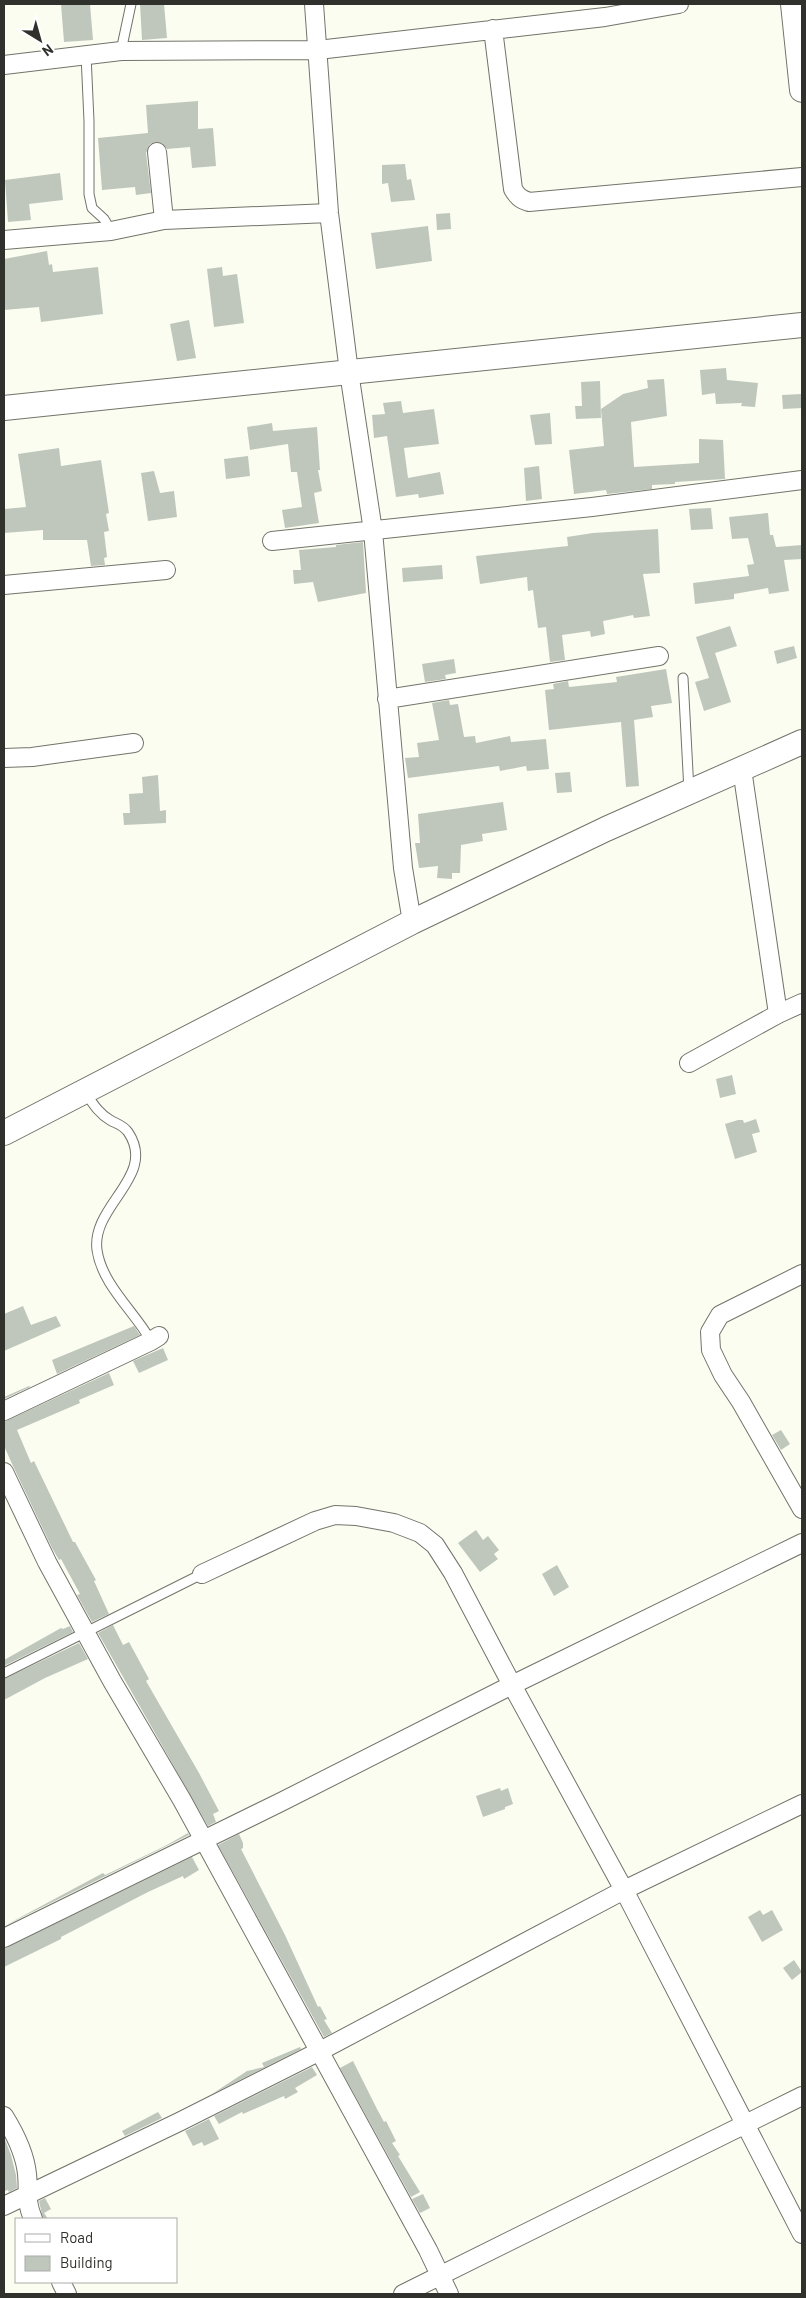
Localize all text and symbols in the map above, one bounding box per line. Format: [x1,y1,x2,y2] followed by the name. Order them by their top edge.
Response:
[15,15,65,65] north arrow
[39,41,57,60] text: N
[15,2218,178,2283] legend
[60,2228,93,2246] text: Road
[60,2253,113,2271] text: Building

